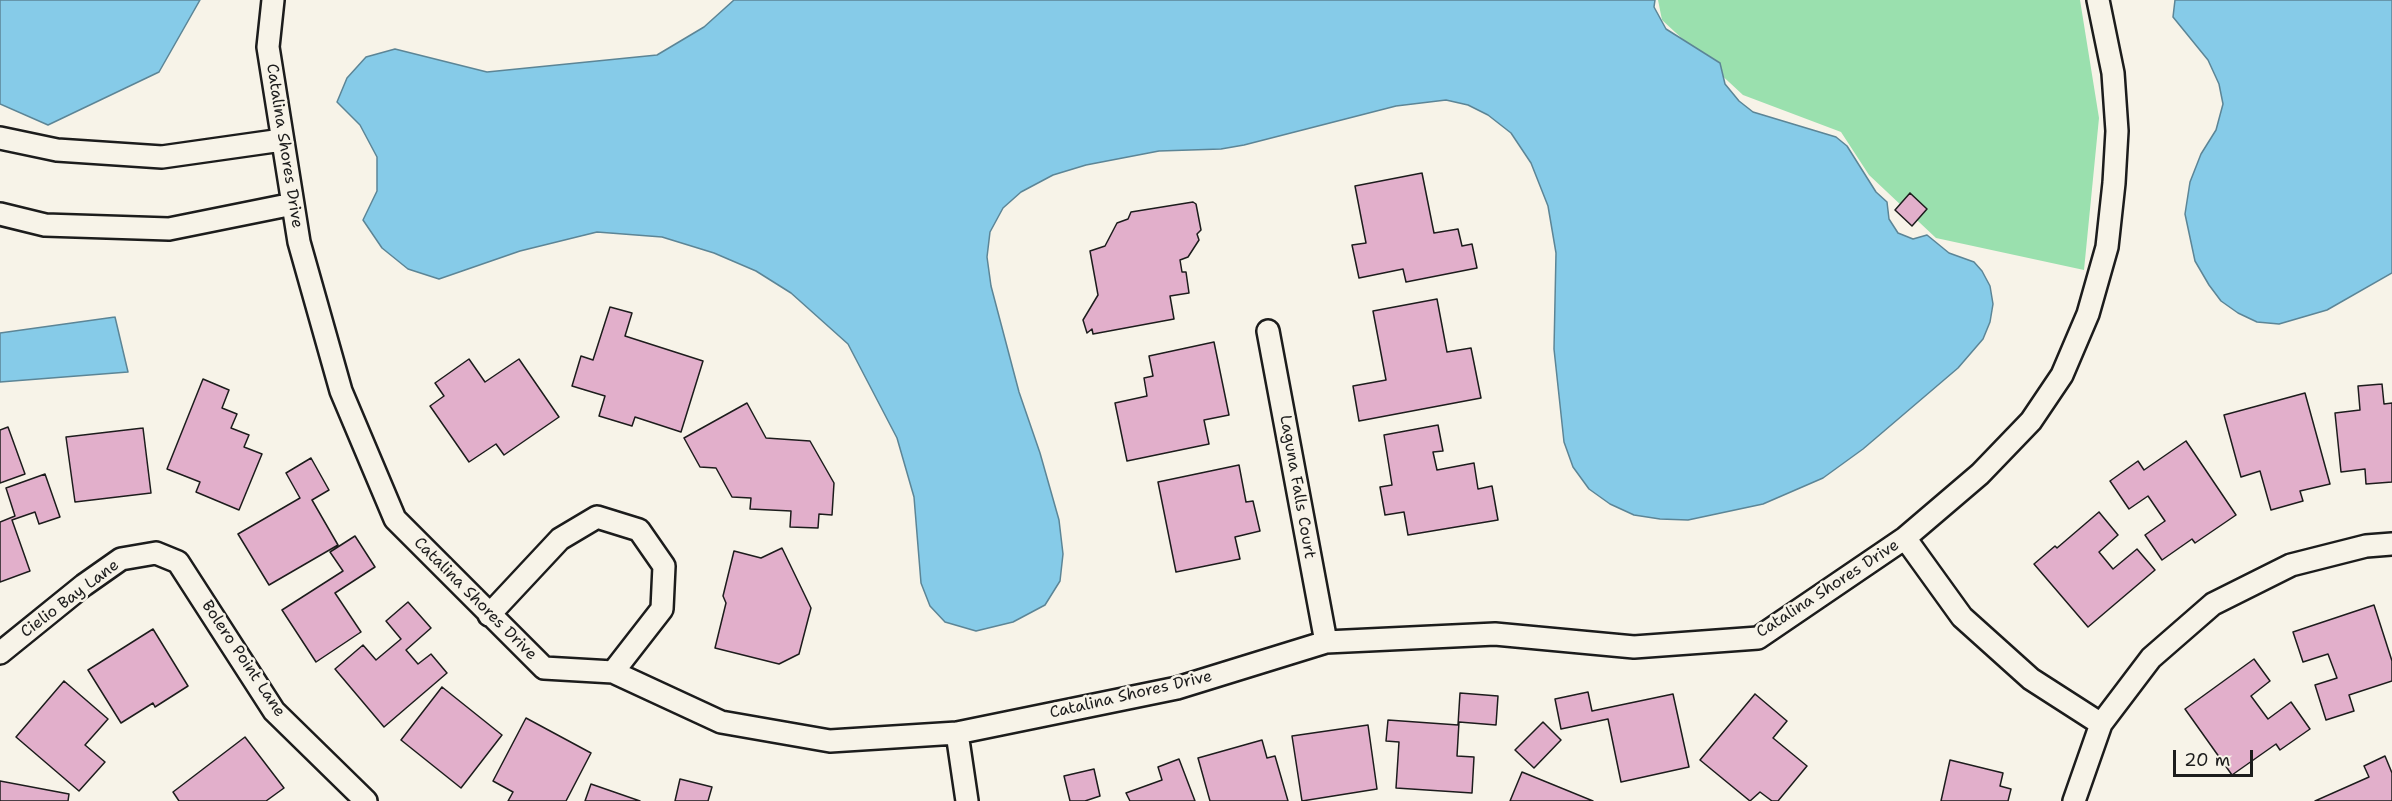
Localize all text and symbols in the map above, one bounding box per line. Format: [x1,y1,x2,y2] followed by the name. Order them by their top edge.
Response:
[262,62,306,230] street label: Catalina Shores Drive
[1275,414,1319,560] street label: Laguna Falls Court
[409,533,541,665] street label: Catalina Shores Drive
[1753,536,1903,642] street label: Catalina Shores Drive
[17,556,123,642] street label: Cielio Bay Lane
[197,597,289,721] street label: Bolero Point Lane
[1048,667,1214,723] street label: Catalina Shores Drive
[2176,738,2256,776] scale bar
[2184,748,2230,772] text: 20 m

